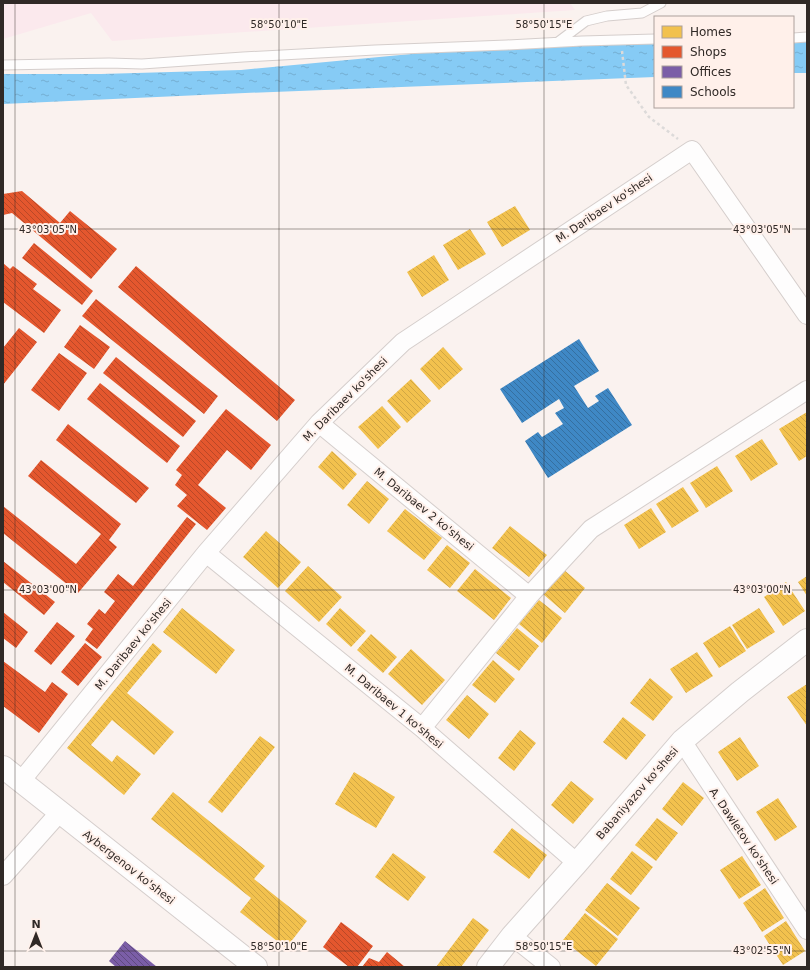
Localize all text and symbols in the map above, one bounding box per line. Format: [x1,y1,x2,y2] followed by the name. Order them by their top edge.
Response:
[654,16,794,108] legend
[251,19,307,30] text: 58°50'10"E
[516,19,572,30] text: 58°50'15"E
[690,25,732,39] text: Homes
[690,45,726,59] text: Shops
[690,65,731,79] text: Offices
[690,85,736,99] text: Schools
[553,171,655,246] street label: M. Daribaev ko'shesi
[19,224,77,235] text: 43°03'05"N
[733,224,791,235] text: 43°03'05"N
[301,355,390,444] street label: M. Daribaev ko'shesi
[371,465,476,554] street label: M. Daribaev 2 ko'shesi
[19,584,77,595] text: 43°03'00"N
[733,584,791,595] text: 43°03'00"N
[93,596,174,693] street label: M. Daribaev ko'shesi
[342,661,445,751] street label: M. Daribaev 1 ko'shesi
[594,744,681,842] street label: Babaniyazov ko‘shesi
[706,786,781,887] street label: A. Dawletov ko'shesi
[80,828,177,907] street label: Aybergenov ko'shesi
[16,914,56,954] north arrow
[31,918,41,931] text: N
[251,941,307,952] text: 58°50'10"E
[516,941,572,952] text: 58°50'15"E
[733,945,791,956] text: 43°02'55"N

